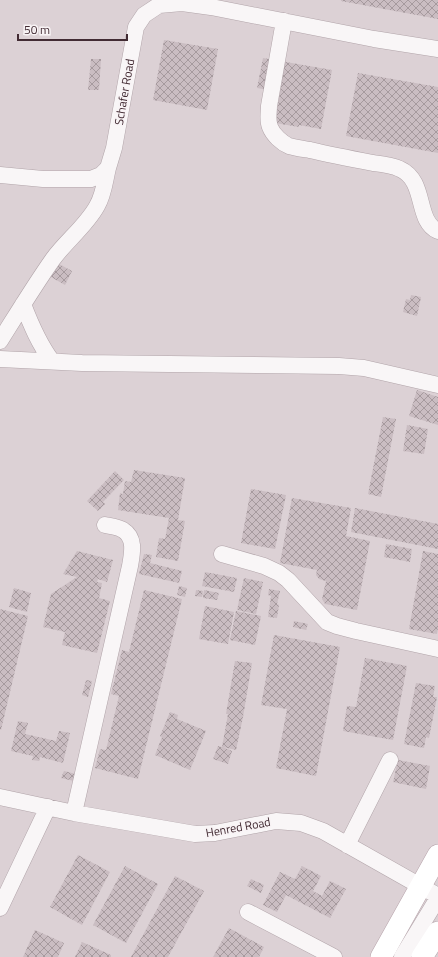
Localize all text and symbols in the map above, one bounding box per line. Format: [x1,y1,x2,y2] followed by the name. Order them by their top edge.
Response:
[18,16,127,42] scale bar
[24,20,50,39] text: 50 m
[109,57,139,127] street label: Schafer Road
[204,812,272,842] street label: Henred Road

